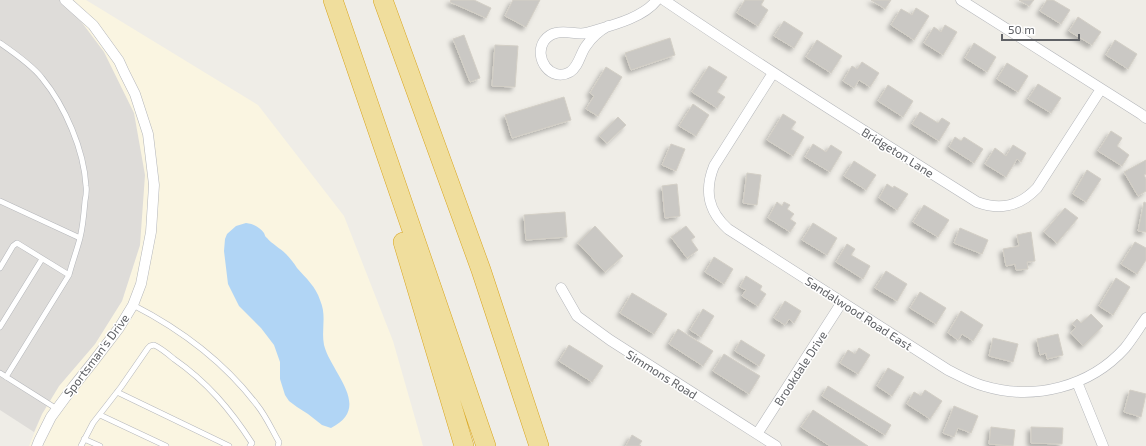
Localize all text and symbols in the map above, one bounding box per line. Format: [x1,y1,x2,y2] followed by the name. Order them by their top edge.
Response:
[1002,16,1079,42] scale bar
[1008,22,1035,36] text: 50 m
[859,124,937,180] street label: Bridgeton Lane
[803,273,915,353] street label: Sandalwood Road East
[60,311,132,399] street label: Sportsman's Drive
[771,328,829,408] street label: Brookdale Drive
[624,347,700,401] street label: Simmons Road

